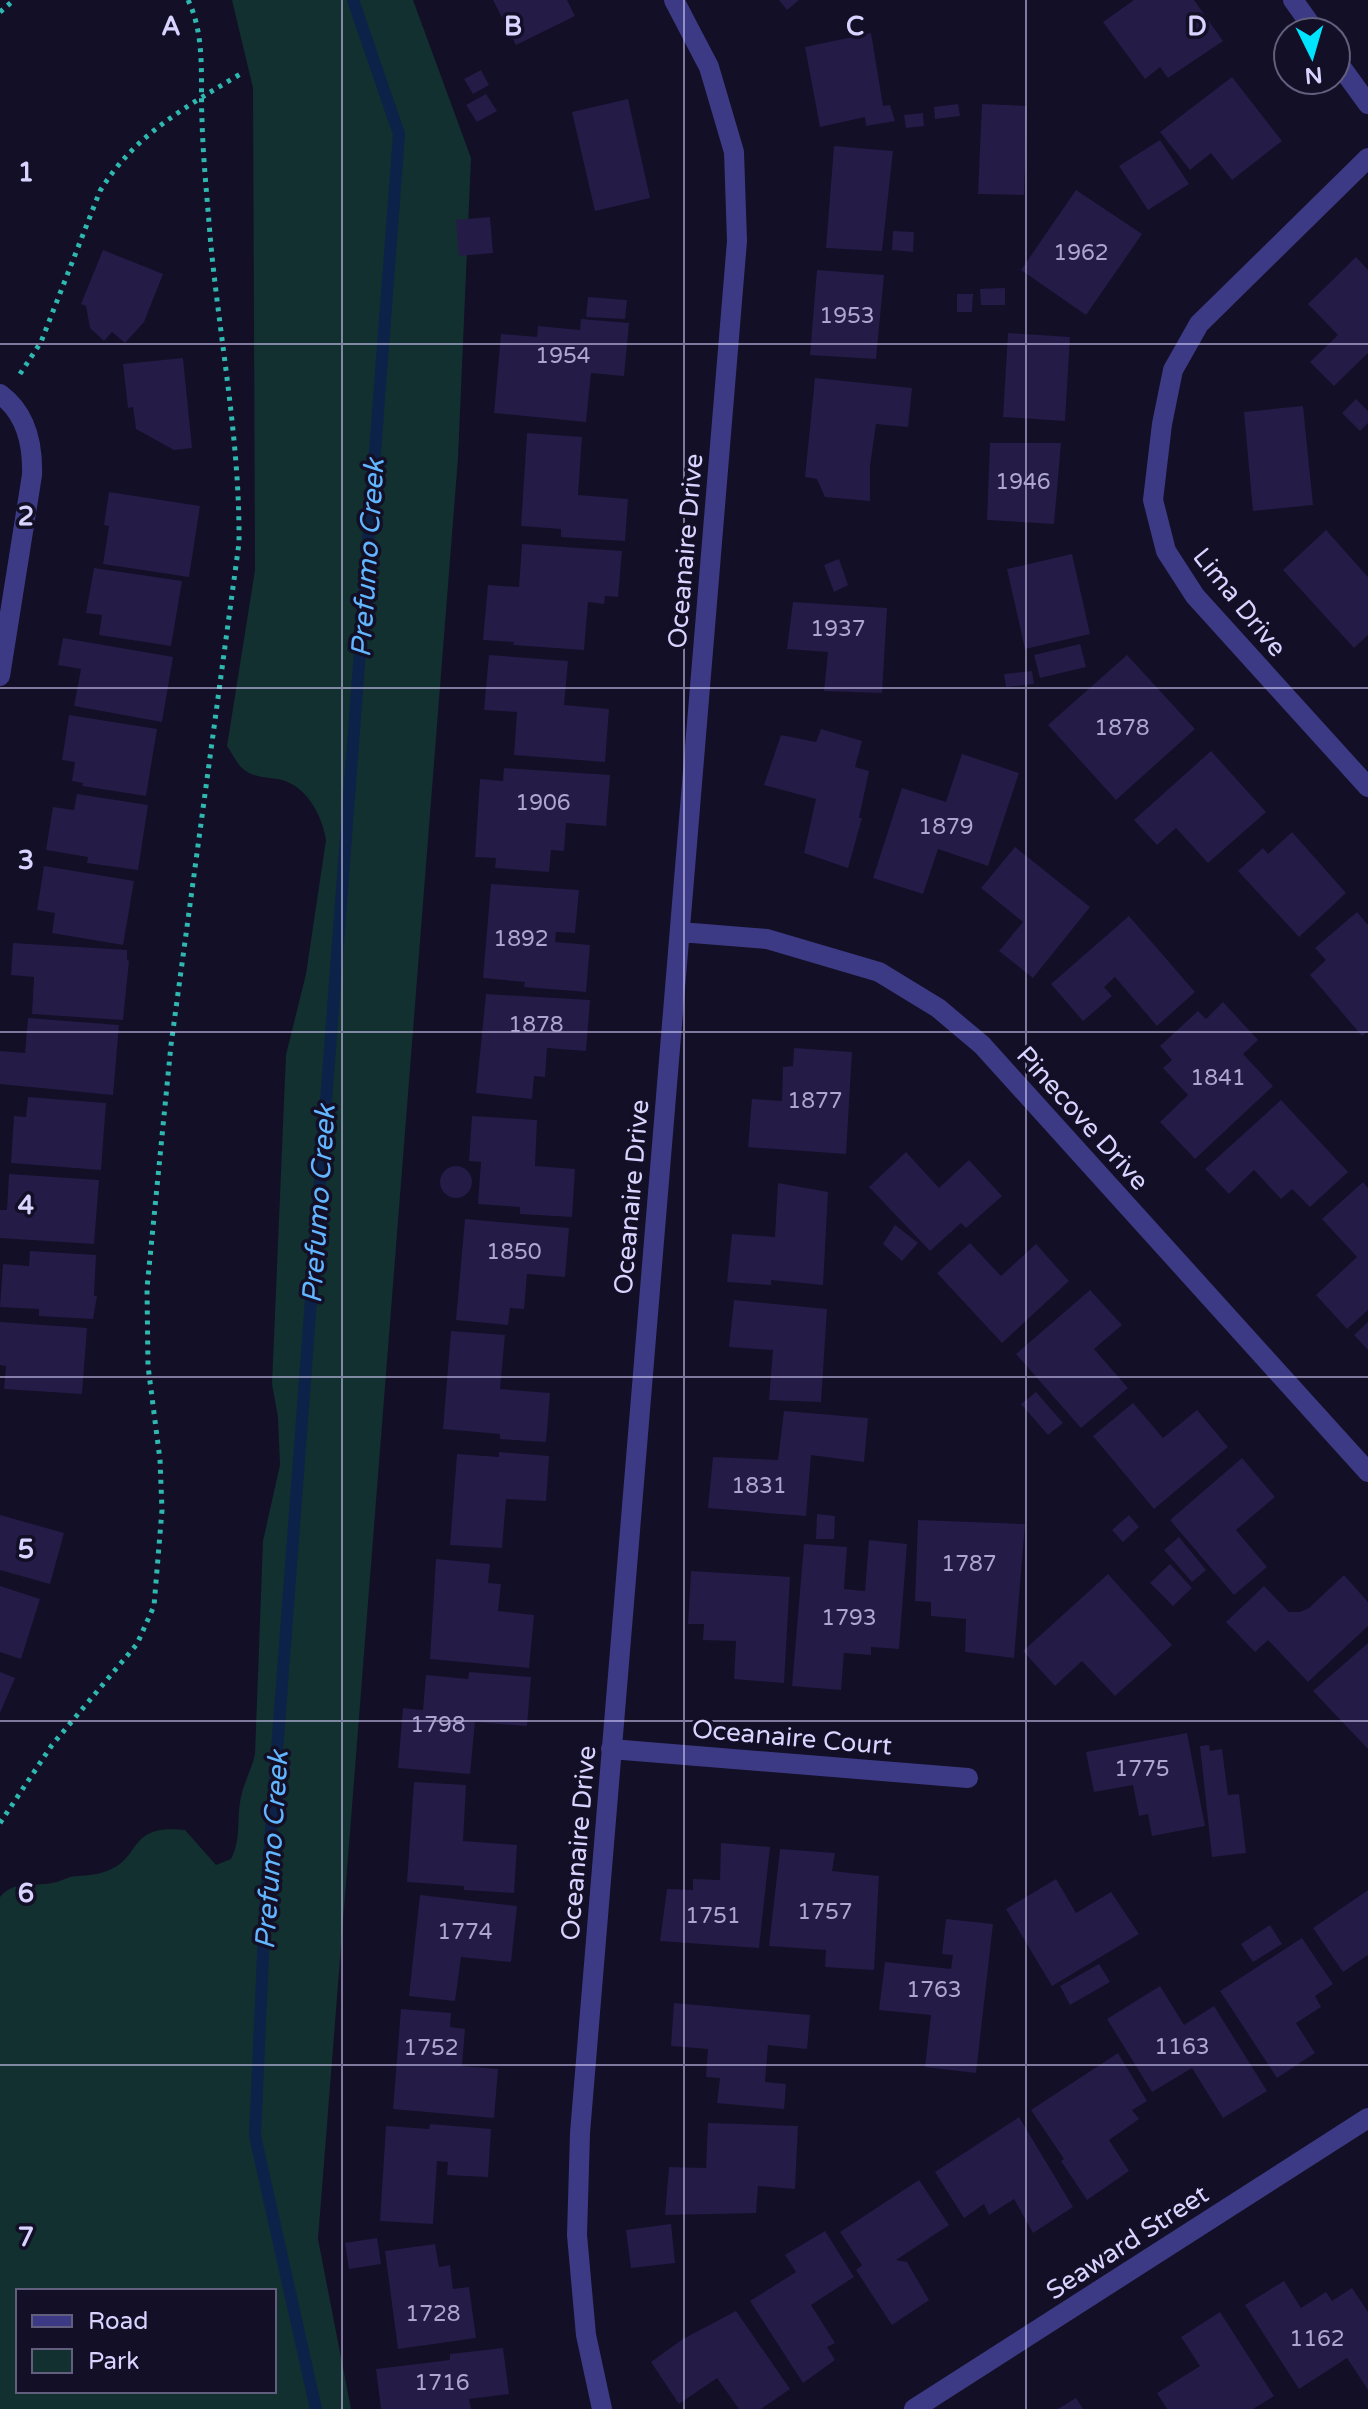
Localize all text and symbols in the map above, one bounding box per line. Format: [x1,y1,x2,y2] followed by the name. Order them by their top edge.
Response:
[161,11,181,42] text: A
[504,11,522,42] text: B
[846,11,864,42] text: C
[1187,11,1207,42] text: D
[1272,16,1352,96] north arrow
[1304,61,1324,89] text: N
[18,157,34,188] text: 1
[1053,240,1109,266] house number: 1962
[819,303,875,329] house number: 1953
[535,343,591,369] house number: 1954
[662,452,709,650] street label: Oceanaire Drive
[344,456,392,659] water label: Prefumo Creek
[995,469,1051,495] house number: 1946
[18,501,34,532] text: 2
[1186,542,1293,663] street label: Lima Drive
[810,616,866,642] house number: 1937
[1094,715,1150,741] house number: 1878
[515,790,571,816] house number: 1906
[918,814,974,840] house number: 1879
[18,845,34,876] text: 3
[493,926,549,952] house number: 1892
[508,1012,564,1038] house number: 1878
[1010,1040,1155,1197] street label: Pinecove Drive
[1190,1065,1246,1091] house number: 1841
[787,1088,843,1114] house number: 1877
[608,1098,655,1296] street label: Oceanaire Drive
[295,1102,343,1305] water label: Prefumo Creek
[18,1190,34,1221] text: 4
[486,1239,542,1265] house number: 1850
[731,1473,787,1499] house number: 1831
[18,1534,34,1565] text: 5
[941,1551,997,1577] house number: 1787
[821,1605,877,1631] house number: 1793
[410,1712,466,1738] house number: 1798
[691,1713,893,1762] street label: Oceanaire Court
[555,1744,602,1942] street label: Oceanaire Drive
[248,1748,296,1951] water label: Prefumo Creek
[1114,1756,1170,1782] house number: 1775
[18,1878,34,1909] text: 6
[797,1899,853,1925] house number: 1757
[685,1903,741,1929] house number: 1751
[437,1919,493,1945] house number: 1774
[906,1977,962,2003] house number: 1763
[1154,2034,1210,2060] house number: 1163
[403,2035,459,2061] house number: 1752
[1040,2178,1214,2306] street label: Seaward Street
[18,2222,34,2253] text: 7
[16,2289,276,2393] legend
[405,2301,461,2327] house number: 1728
[88,2307,148,2336] text: Road
[1289,2326,1345,2352] house number: 1162
[88,2347,139,2376] text: Park
[414,2370,470,2396] house number: 1716

